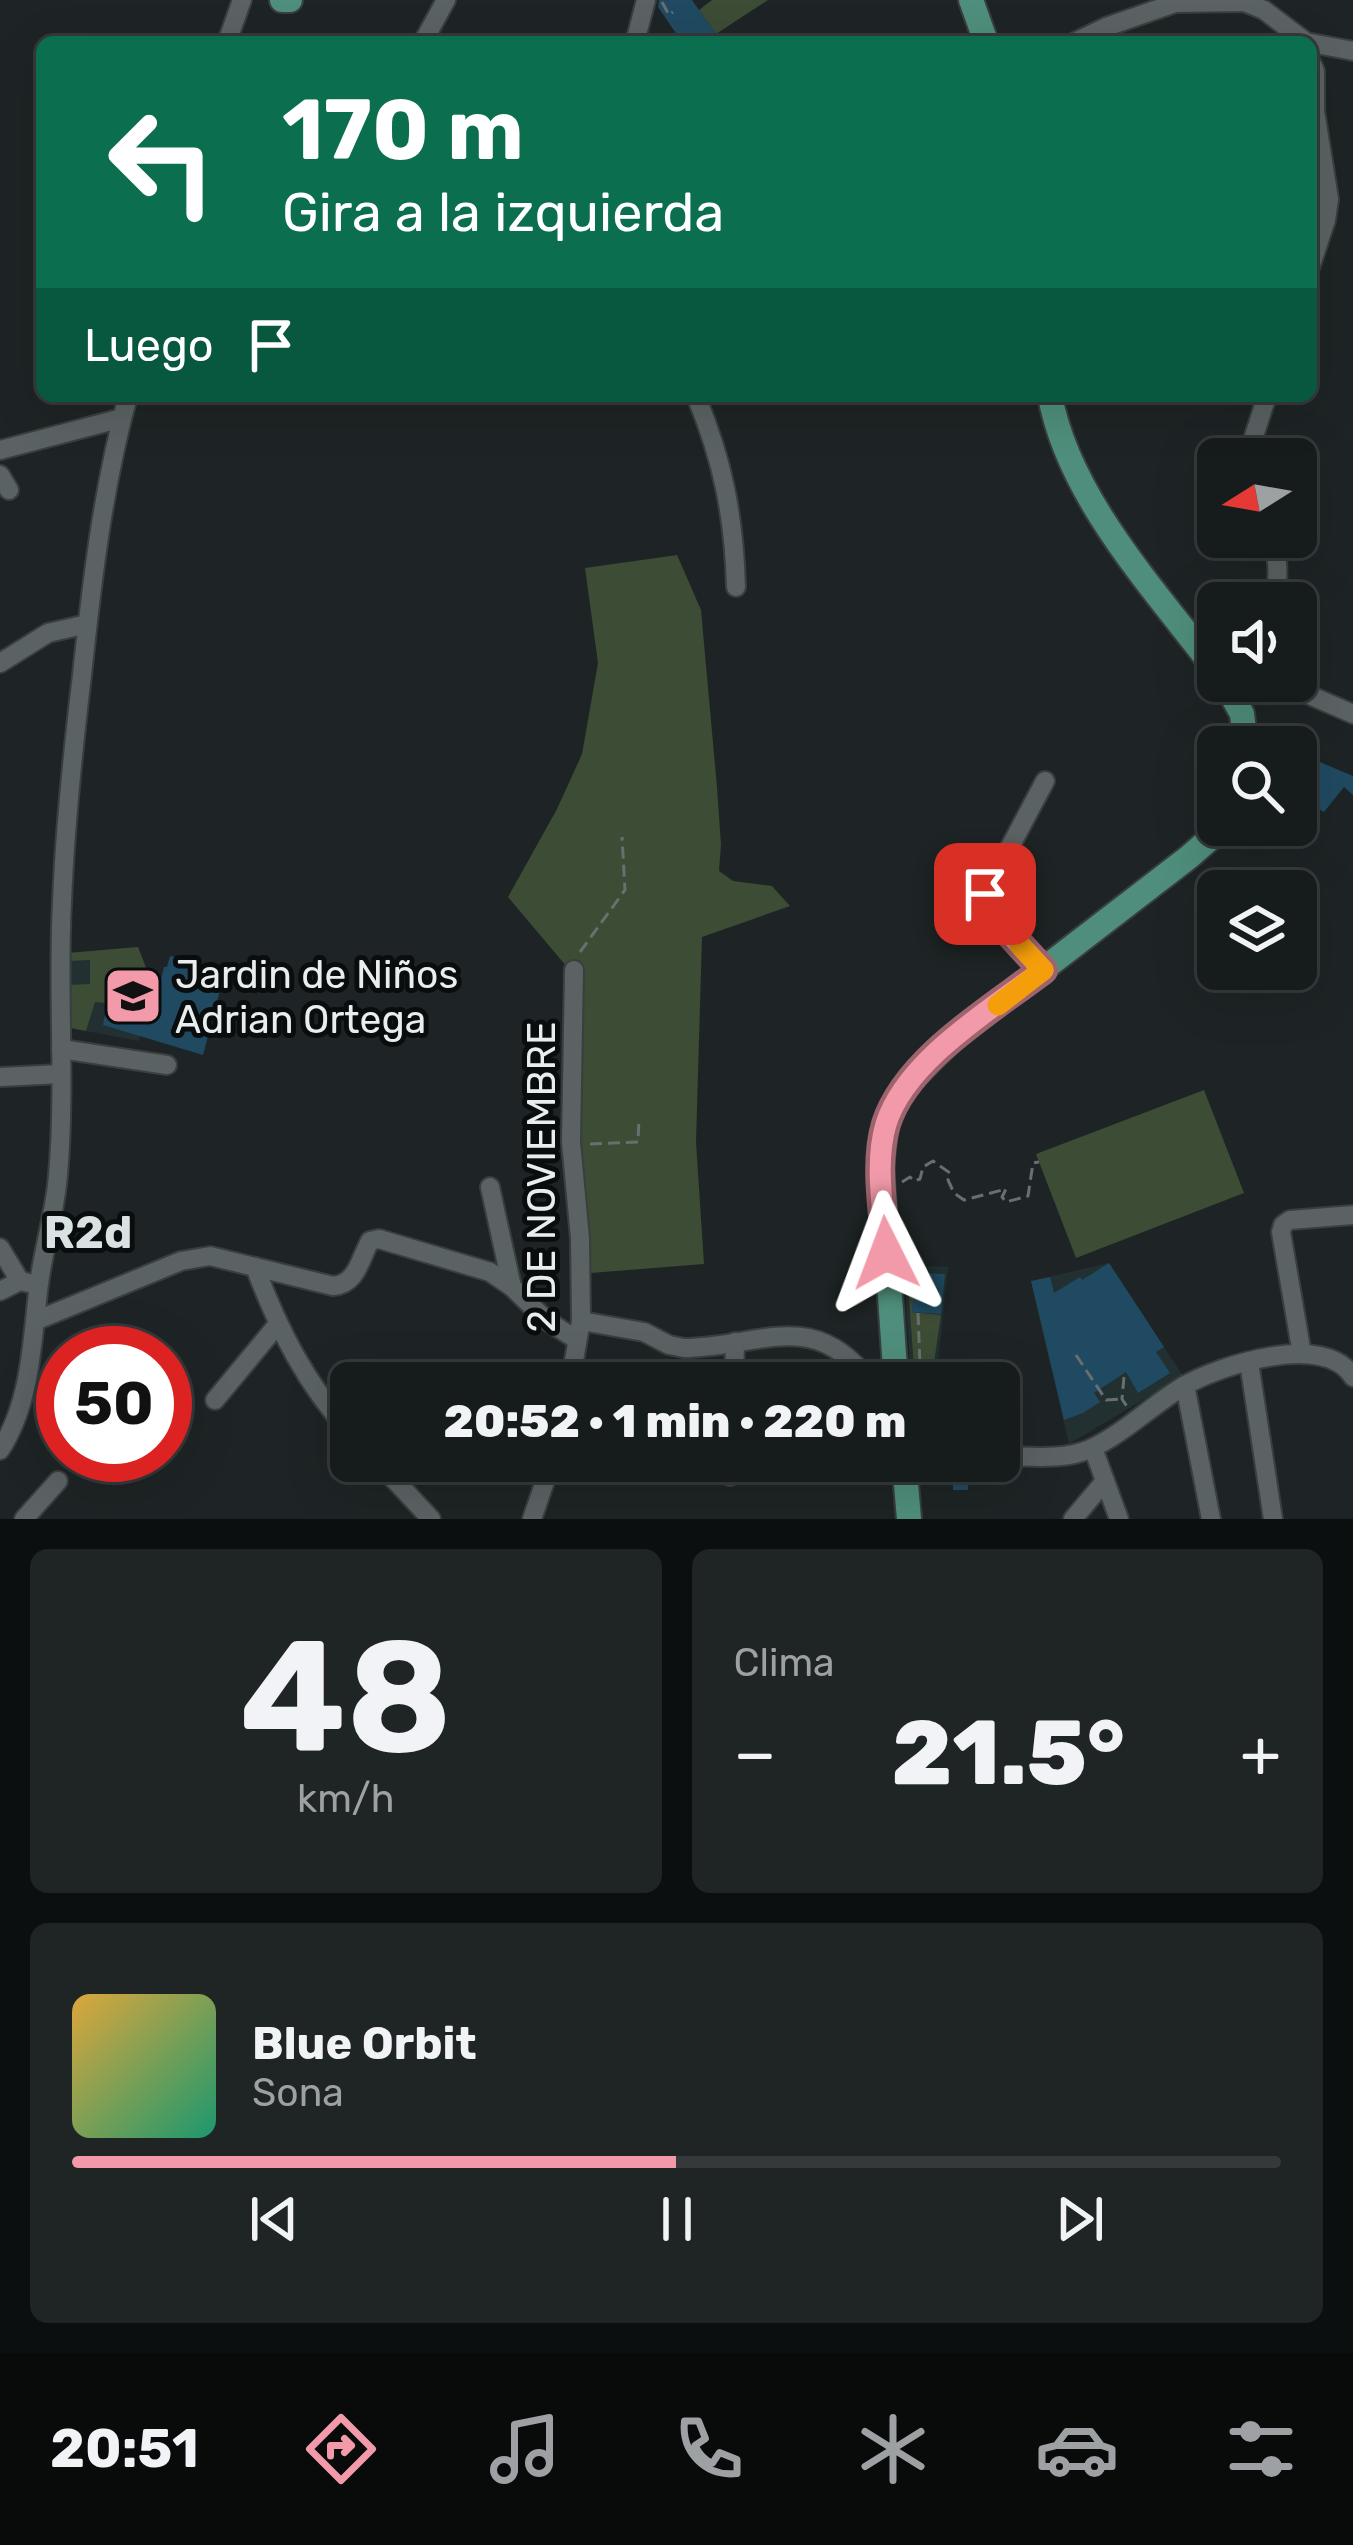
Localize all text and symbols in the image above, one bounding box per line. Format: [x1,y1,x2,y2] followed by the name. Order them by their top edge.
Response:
[282,80,524,180] text: 170 m
[84,84,240,240] icon: left
[282,181,724,245] text: Gira a la izquierda
[238,312,304,378] icon: arrive
[84,319,214,372] text: Luego
[1197,438,1317,558] north arrow
[1197,438,1317,990] map controls
[1197,582,1317,702] button: sound
[1197,726,1317,846] button: search
[934,843,1036,945] pin
[952,861,1018,927] icon: arrive
[1197,870,1317,990] button: layers
[175,952,458,1043] place label: Jardin de Niños Adrian Ortega
[102,965,164,1027] school or university icon: Jardin de Niños Adrian Ortega
[519,1021,565,1333] street label: 2 DE NOVIEMBRE
[823,1190,949,1316] position arrow
[44,1206,132,1259] district label: R2d
[36,1326,192,1482] speed limit sign: 50
[444,1395,906,1448] text: 20:52 · 1 min · 220 m
[240,1605,452,1790] text: 48
[734,1640,835,1686] text: Clima
[892,1700,1125,1807] text: 21.5°
[734,1714,776,1793] text: −
[1240,1714,1281,1793] text: +
[297,1776,394,1822] text: km/h
[252,2017,476,2070] text: Blue Orbit
[252,2070,344,2116] text: Sona
[241,2186,307,2252] icon: previous
[644,2186,710,2252] icon: pause
[1047,2186,1113,2252] icon: next
[299,2407,383,2491] icon: directions
[483,2407,567,2491] icon: music
[667,2407,751,2491] icon: phone
[851,2407,935,2491] icon: climate
[1035,2407,1119,2491] icon: car
[1219,2407,1303,2491] icon: filters
[50,2417,199,2481] text: 20:51

